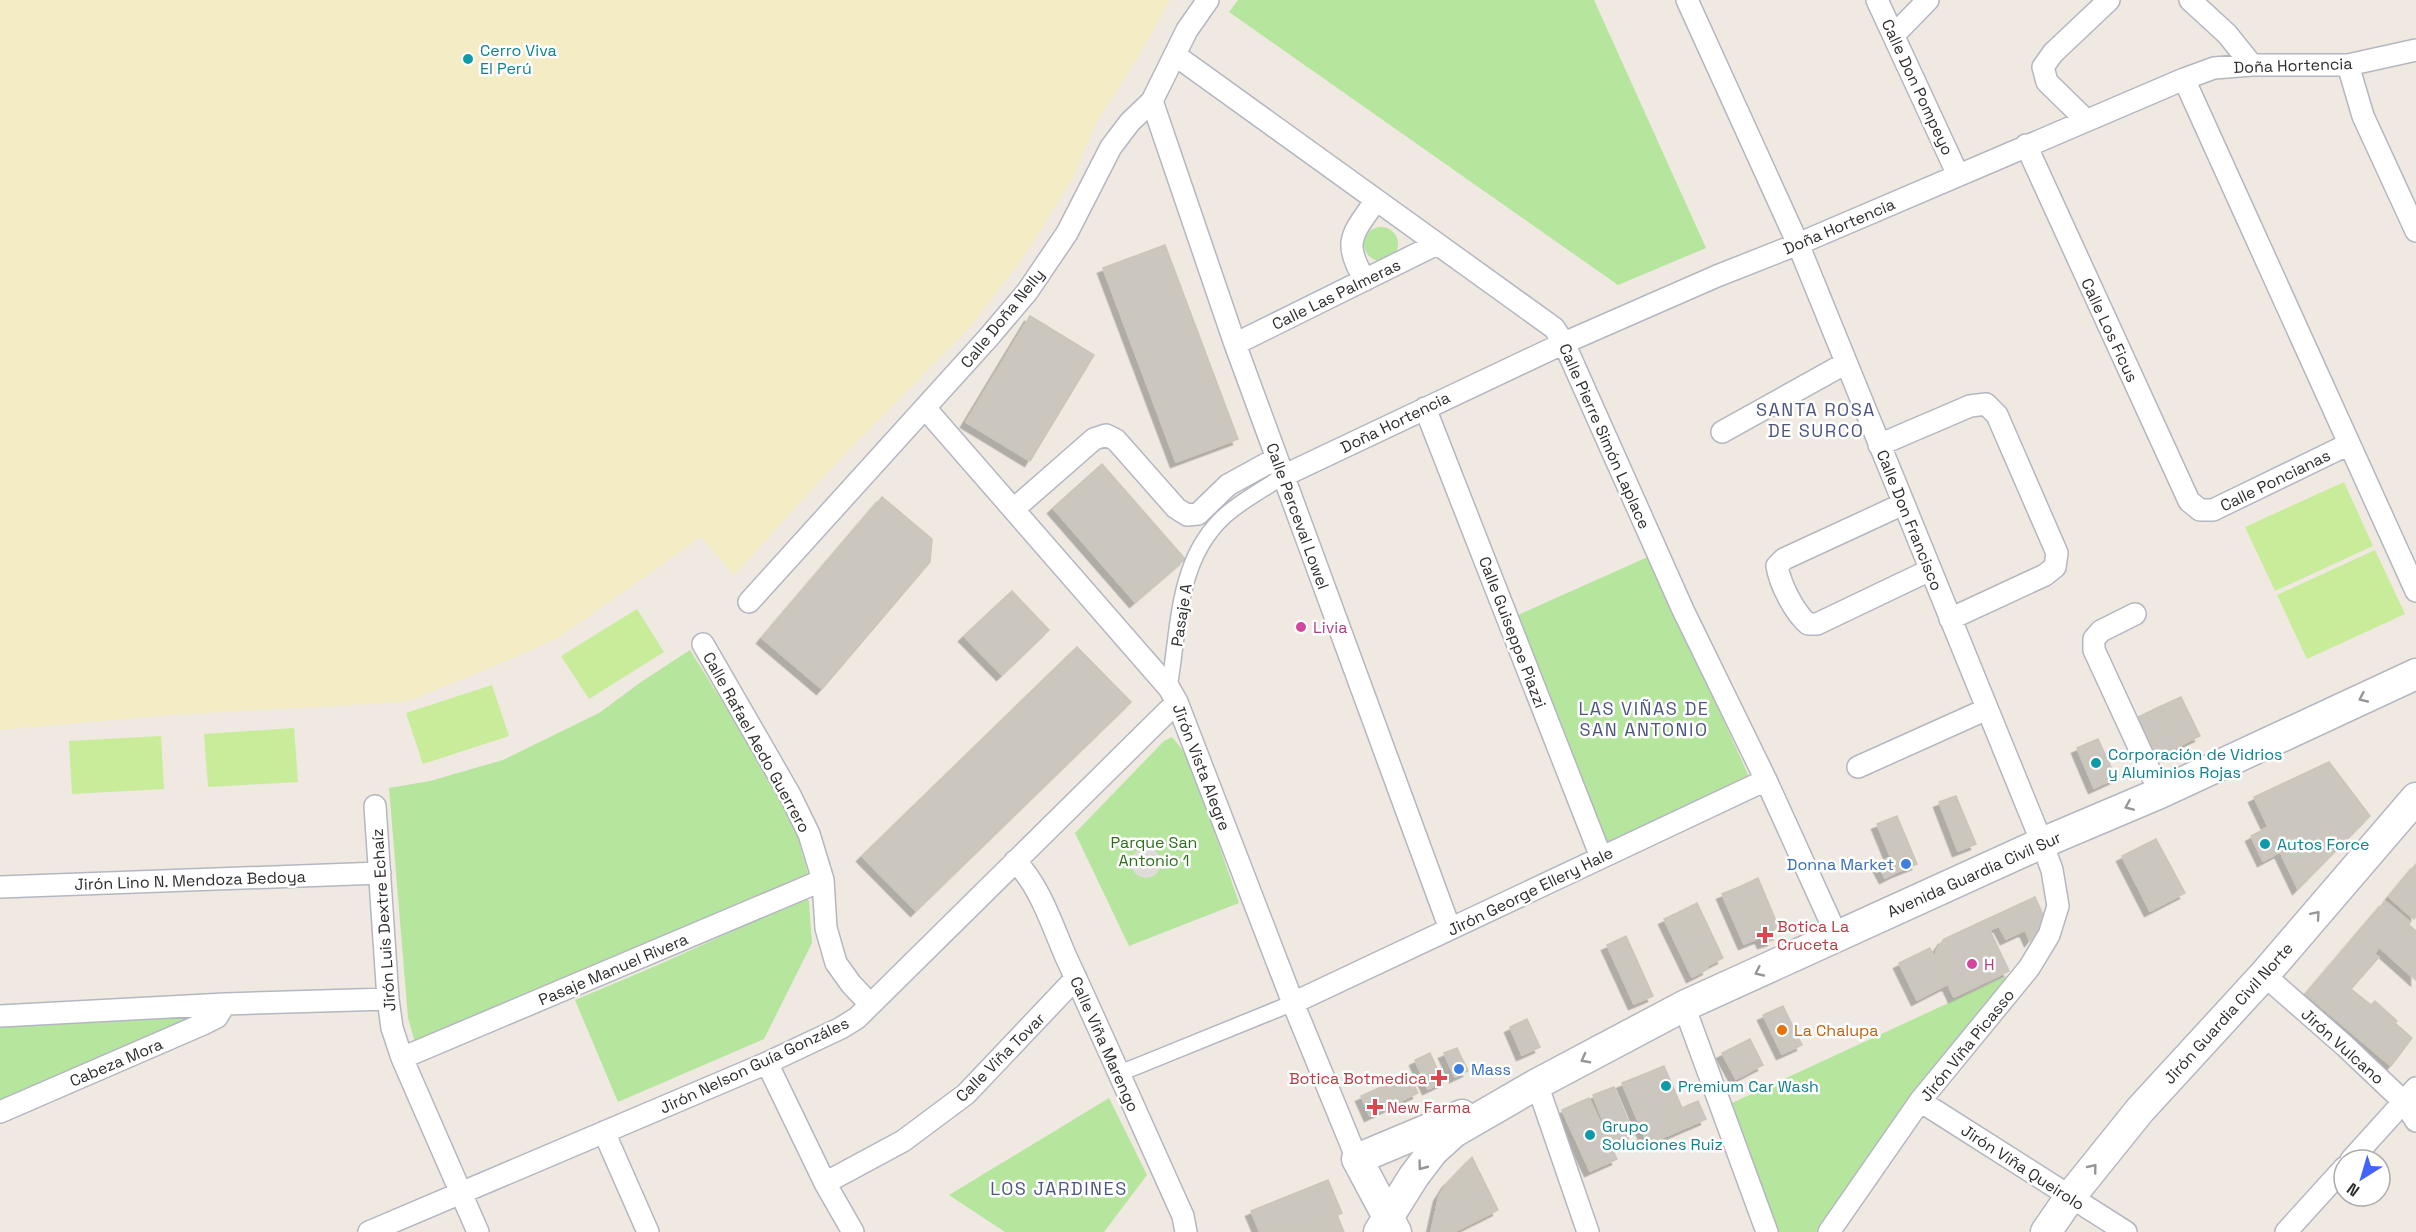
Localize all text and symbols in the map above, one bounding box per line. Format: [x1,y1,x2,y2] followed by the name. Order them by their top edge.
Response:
[1877,16,1958,159] street label: Calle Don Pompeyo
[480,40,557,79] place label: Cerro Viva El Perú
[461,52,475,66] marker: Cerro Viva El Perú
[2233,53,2353,78] street label: Doña Hortencia
[1780,194,1898,259] street label: Doña Hortencia
[1269,254,1404,335] street label: Calle Las Palmeras
[956,264,1049,372] street label: Calle Doña Nelly
[2076,275,2143,386] street label: Calle Los Ficus
[1554,340,1655,532] street label: Calle Pierre Simón Laplace
[1337,387,1453,458] street label: Doña Hortencia
[1756,398,1876,442] district label: SANTA ROSA DE SURCO
[1261,440,1334,592] street label: Calle Perceval Lowel
[2217,445,2334,516] street label: Calle Poncianas
[1872,447,1947,594] street label: Calle Don Francisco
[1474,553,1551,711] street label: Calle Guiseppe Piazzi
[1166,582,1197,648] street label: Pasaje A
[1313,617,1347,638] place label: Livia
[1294,620,1308,634] marker: Livia
[698,648,815,836] street label: Calle Rafael Aedo Guerrero
[2358,691,2369,703] one-way arrow
[1578,697,1710,741] district label: LAS VIÑAS DE SAN ANTONIO
[1168,701,1235,834] street label: Jirón Vista Alegre
[2108,744,2283,783] place label: Corporación de Vidrios y Aluminios Rojas
[2089,756,2103,770] marker: Corporación de Vidrios y Aluminios Rojas
[2124,799,2135,811] one-way arrow
[1884,827,2064,922] street label: Avenida Guardia Civil Sur
[367,828,400,1012] street label: Jirón Luis Dextre Echaíz
[1111,832,1197,871] park label: Parque San Antonio 1
[2277,834,2370,855] place label: Autos Force
[2258,837,2272,851] marker: Autos Force
[1444,842,1617,941] street label: Jirón George Ellery Hale
[1787,854,1894,875] place label: Donna Market
[1899,857,1913,871] marker: Donna Market
[74,866,306,895] street label: Jirón Lino N. Mendoza Bedoya
[2308,911,2319,922] one-way arrow
[1777,916,1849,955] place label: Botica La Cruceta
[535,928,691,1010] street label: Pasaje Manuel Rivera
[1758,928,1772,942] marker: Botica La Cruceta
[2159,938,2298,1089] street label: Jirón Guardia Civil Norte
[1984,954,1995,975] place label: H
[1965,957,1979,971] marker: H
[1754,964,1765,976] one-way arrow
[1065,973,1144,1115] street label: Calle Viña Marengo
[1916,985,2019,1106] street label: Jirón Viña Picasso
[2297,1004,2389,1089] street label: Jirón Vulcano
[951,1008,1050,1107] street label: Calle Viña Tovar
[656,1012,852,1119] street label: Jirón Nelson Guía Gonzáles
[1794,1020,1879,1041] place label: La Chalupa
[1775,1023,1789,1037] marker: La Chalupa
[66,1033,166,1092] street label: Cabeza Mora
[1580,1052,1591,1063] one-way arrow
[1471,1059,1511,1080] place label: Mass
[1452,1062,1466,1076] marker: Mass
[1289,1068,1427,1089] place label: Botica Botmedica
[1432,1071,1446,1085] marker: Botica Botmedica
[1678,1076,1819,1097] place label: Premium Car Wash
[1659,1079,1673,1093] marker: Premium Car Wash
[1387,1097,1471,1118] place label: New Farma
[1368,1100,1382,1114] marker: New Farma
[1602,1116,1723,1155] place label: Grupo Soluciones Ruiz
[1957,1120,2088,1215] street label: Jirón Viña Queirolo
[1583,1128,1597,1142] marker: Grupo Soluciones Ruiz
[2332,1148,2392,1208] north arrow
[1418,1159,1429,1170] one-way arrow
[2086,1164,2097,1175] one-way arrow
[990,1177,1128,1200] district label: LOS JARDINES
[2343,1178,2364,1201] text: N

